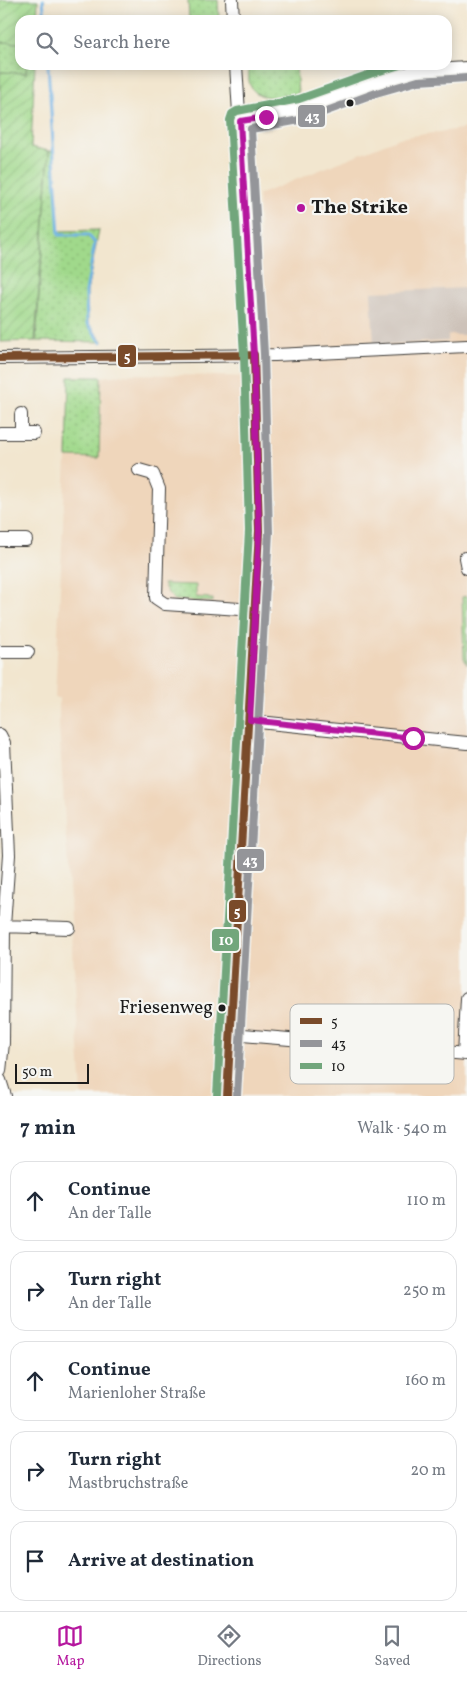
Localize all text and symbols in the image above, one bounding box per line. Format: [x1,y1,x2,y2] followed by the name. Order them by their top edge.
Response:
[15,15,452,70] search box
[33,29,61,57] icon: search
[73,30,170,56] text: Search here
[345,98,355,108] unlabelled marker
[297,104,326,128] line badge: 43
[255,106,278,129] route end
[304,108,320,127] text: 43
[311,194,408,222] place label: The Strike
[295,202,307,214] marker: The Strike
[117,344,137,368] line badge: 5
[124,348,131,367] text: 5
[402,727,425,750] route start
[236,848,265,872] line badge: 43
[242,852,258,871] text: 43
[228,899,247,923] line badge: 5
[234,903,241,922] text: 5
[211,928,240,952] line badge: 10
[219,932,233,951] text: 10
[119,995,213,1021] place label: Friesenweg
[217,1003,227,1013] marker: Friesenweg
[290,1004,454,1084] legend
[331,1013,338,1032] text: 5
[331,1035,346,1054] text: 43
[331,1058,345,1077] text: 10
[15,1061,89,1084] scale bar
[22,1063,52,1082] text: 50 m
[20,1114,76,1143] text: 7 min
[357,1118,447,1140] text: Walk · 540 m
[68,1177,151,1203] text: Continue
[21,1187,49,1215] icon: ahead
[407,1190,446,1212] text: 110 m
[68,1203,152,1225] text: An der Talle
[68,1267,161,1293] text: Turn right
[21,1277,49,1305] icon: right
[403,1280,446,1302] text: 250 m
[68,1293,152,1315] text: An der Talle
[68,1357,151,1383] text: Continue
[21,1367,49,1395] icon: ahead
[405,1370,446,1392] text: 160 m
[68,1383,206,1405] text: Marienloher Straße
[68,1447,161,1473] text: Turn right
[21,1457,49,1485] icon: right
[411,1460,446,1482] text: 20 m
[68,1473,188,1495] text: Mastbruchstraße
[21,1547,49,1575] icon: arrive
[68,1548,254,1574] text: Arrive at destination
[56,1622,84,1671] tab: Map
[197,1622,262,1671] tab: Directions
[374,1622,411,1671] tab: Saved

